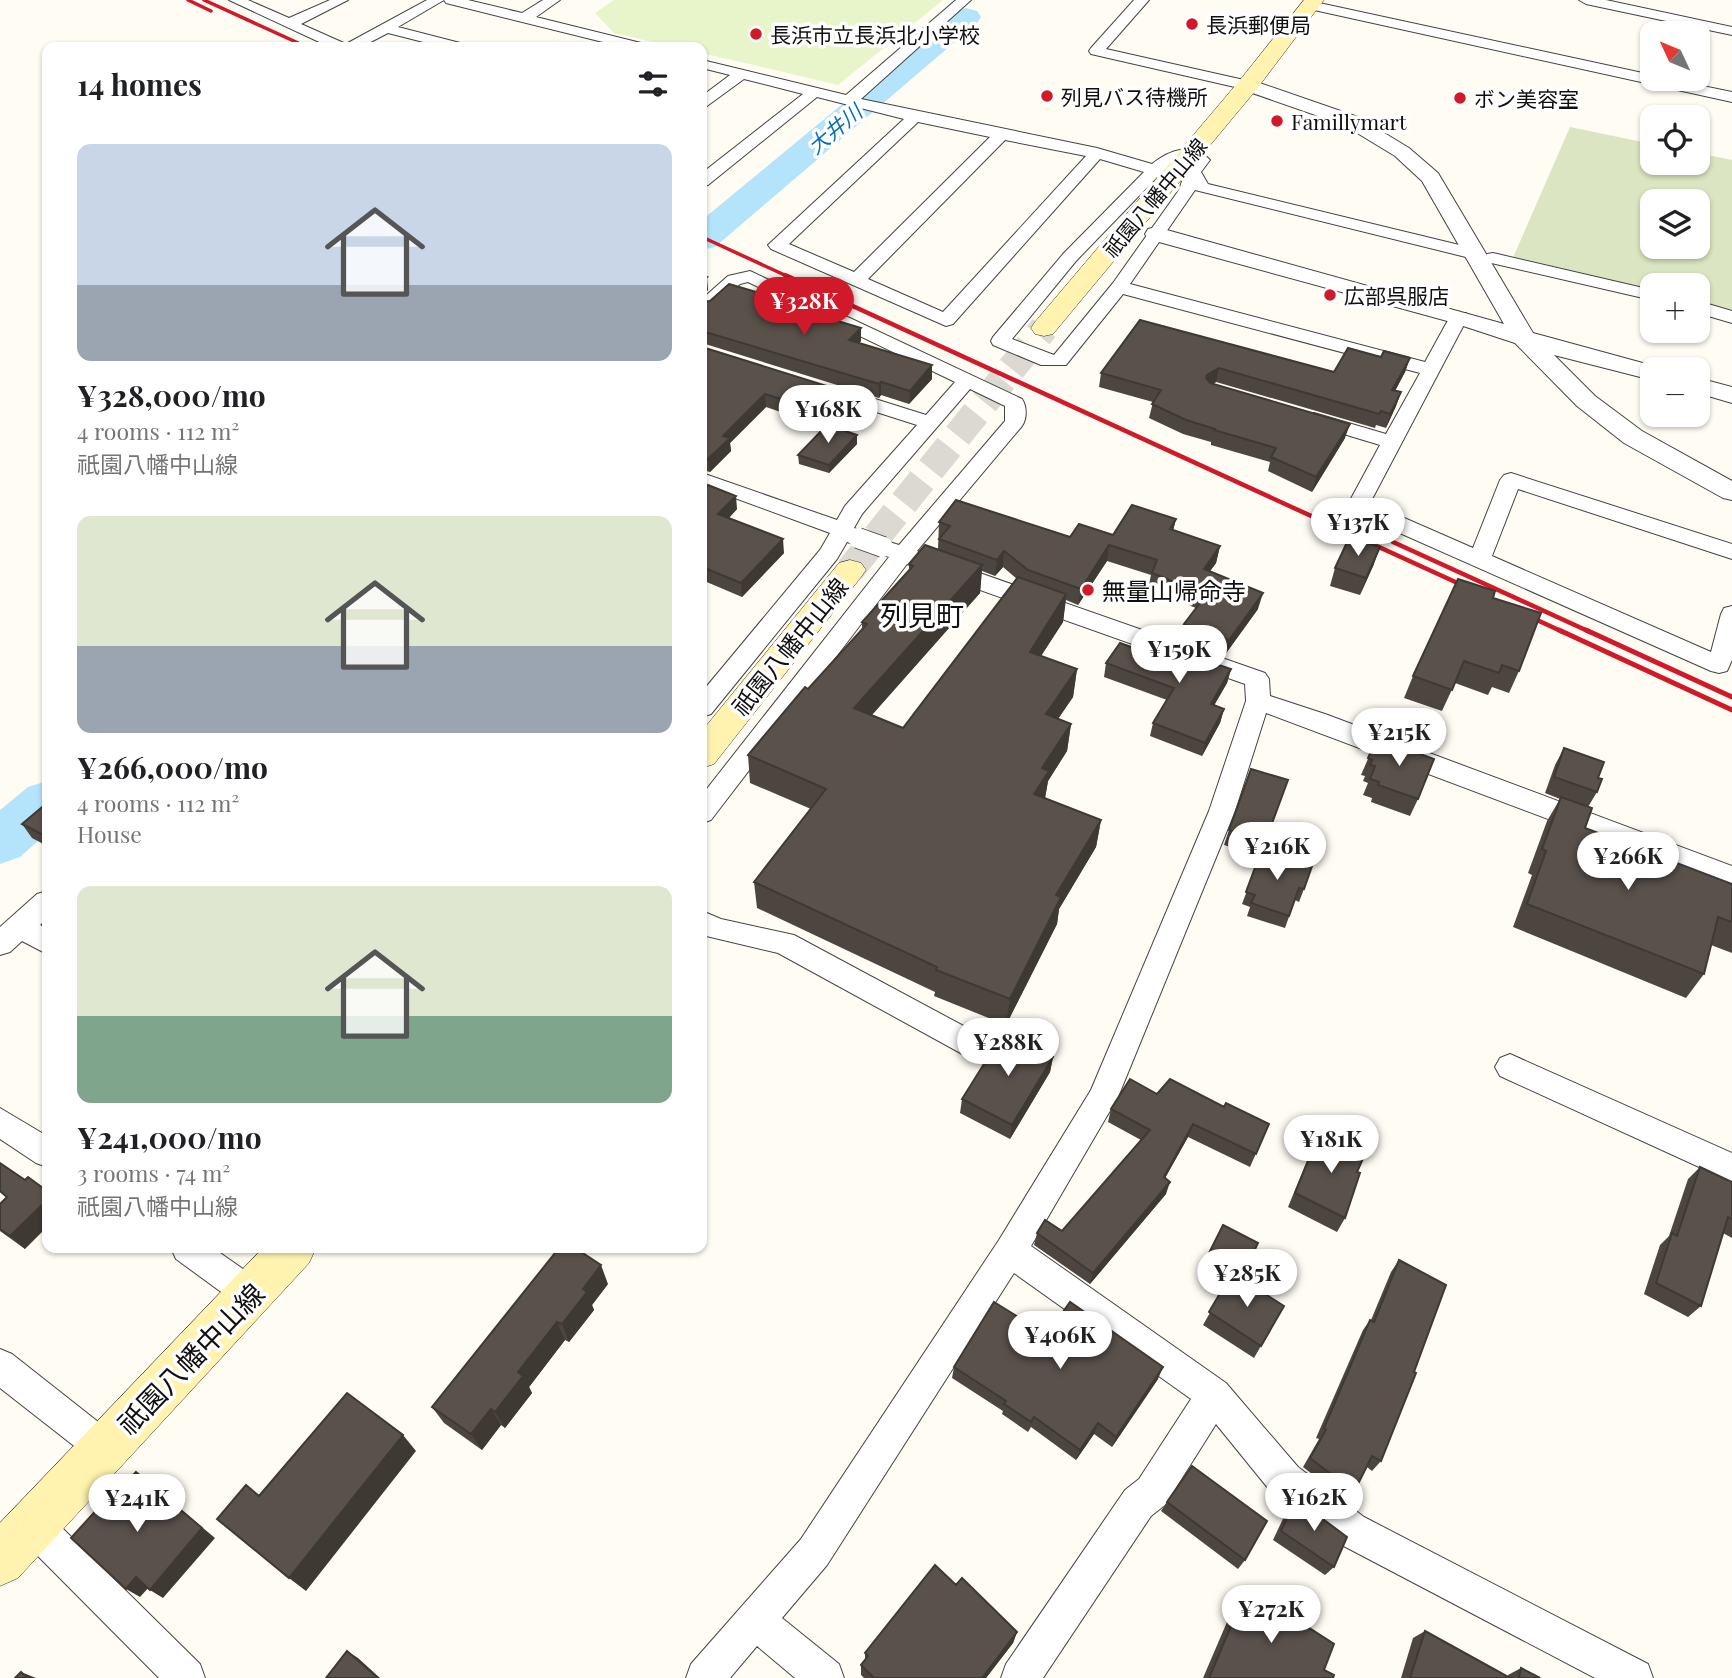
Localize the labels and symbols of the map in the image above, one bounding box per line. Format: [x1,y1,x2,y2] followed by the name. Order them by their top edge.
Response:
[1206,10,1311,38] place label: 長浜郵便局
[1184,16,1200,32] marker: 長浜郵便局
[770,20,980,48] place label: 長浜市立長浜北小学校
[1640,21,1710,91] north arrow
[748,26,764,42] marker: 長浜市立長浜北小学校
[1061,82,1208,110] place label: 列見バス待機所
[1474,84,1579,112] place label: ボン美容室
[1039,88,1055,104] marker: 列見バス待機所
[1452,90,1468,106] marker: ボン美容室
[801,96,869,159] water label: 大井川
[1291,107,1407,135] place label: Famillymart
[1269,113,1285,129] marker: Famillymart
[1096,132,1212,262] street label: 祇園八幡中山線
[755,278,853,337] pin: ¥328K
[1344,281,1449,309] place label: 広部呉服店
[1322,287,1338,303] marker: 広部呉服店
[779,386,877,445] pin: ¥168K
[1309,498,1407,558] pin: ¥137K
[724,571,854,721] street label: 祇園八幡中山線
[1102,574,1246,606] place label: 無量山帰命寺
[1080,582,1096,598] marker: 無量山帰命寺
[880,596,964,633] district label: 列見町
[1130,626,1228,685] pin: ¥159K
[1350,708,1448,768] pin: ¥215K
[1228,822,1326,882] pin: ¥216K
[1579,832,1677,892] pin: ¥266K
[959,1018,1057,1078] pin: ¥288K
[1282,1116,1380,1175] pin: ¥181K
[1198,1250,1296,1309] pin: ¥285K
[109,1275,271,1441] street label: 祇園八幡中山線
[1011,1312,1109,1371] pin: ¥406K
[88,1474,186,1534] pin: ¥241K
[1265,1474,1363,1533] pin: ¥162K
[1222,1586,1320,1645] pin: ¥272K

